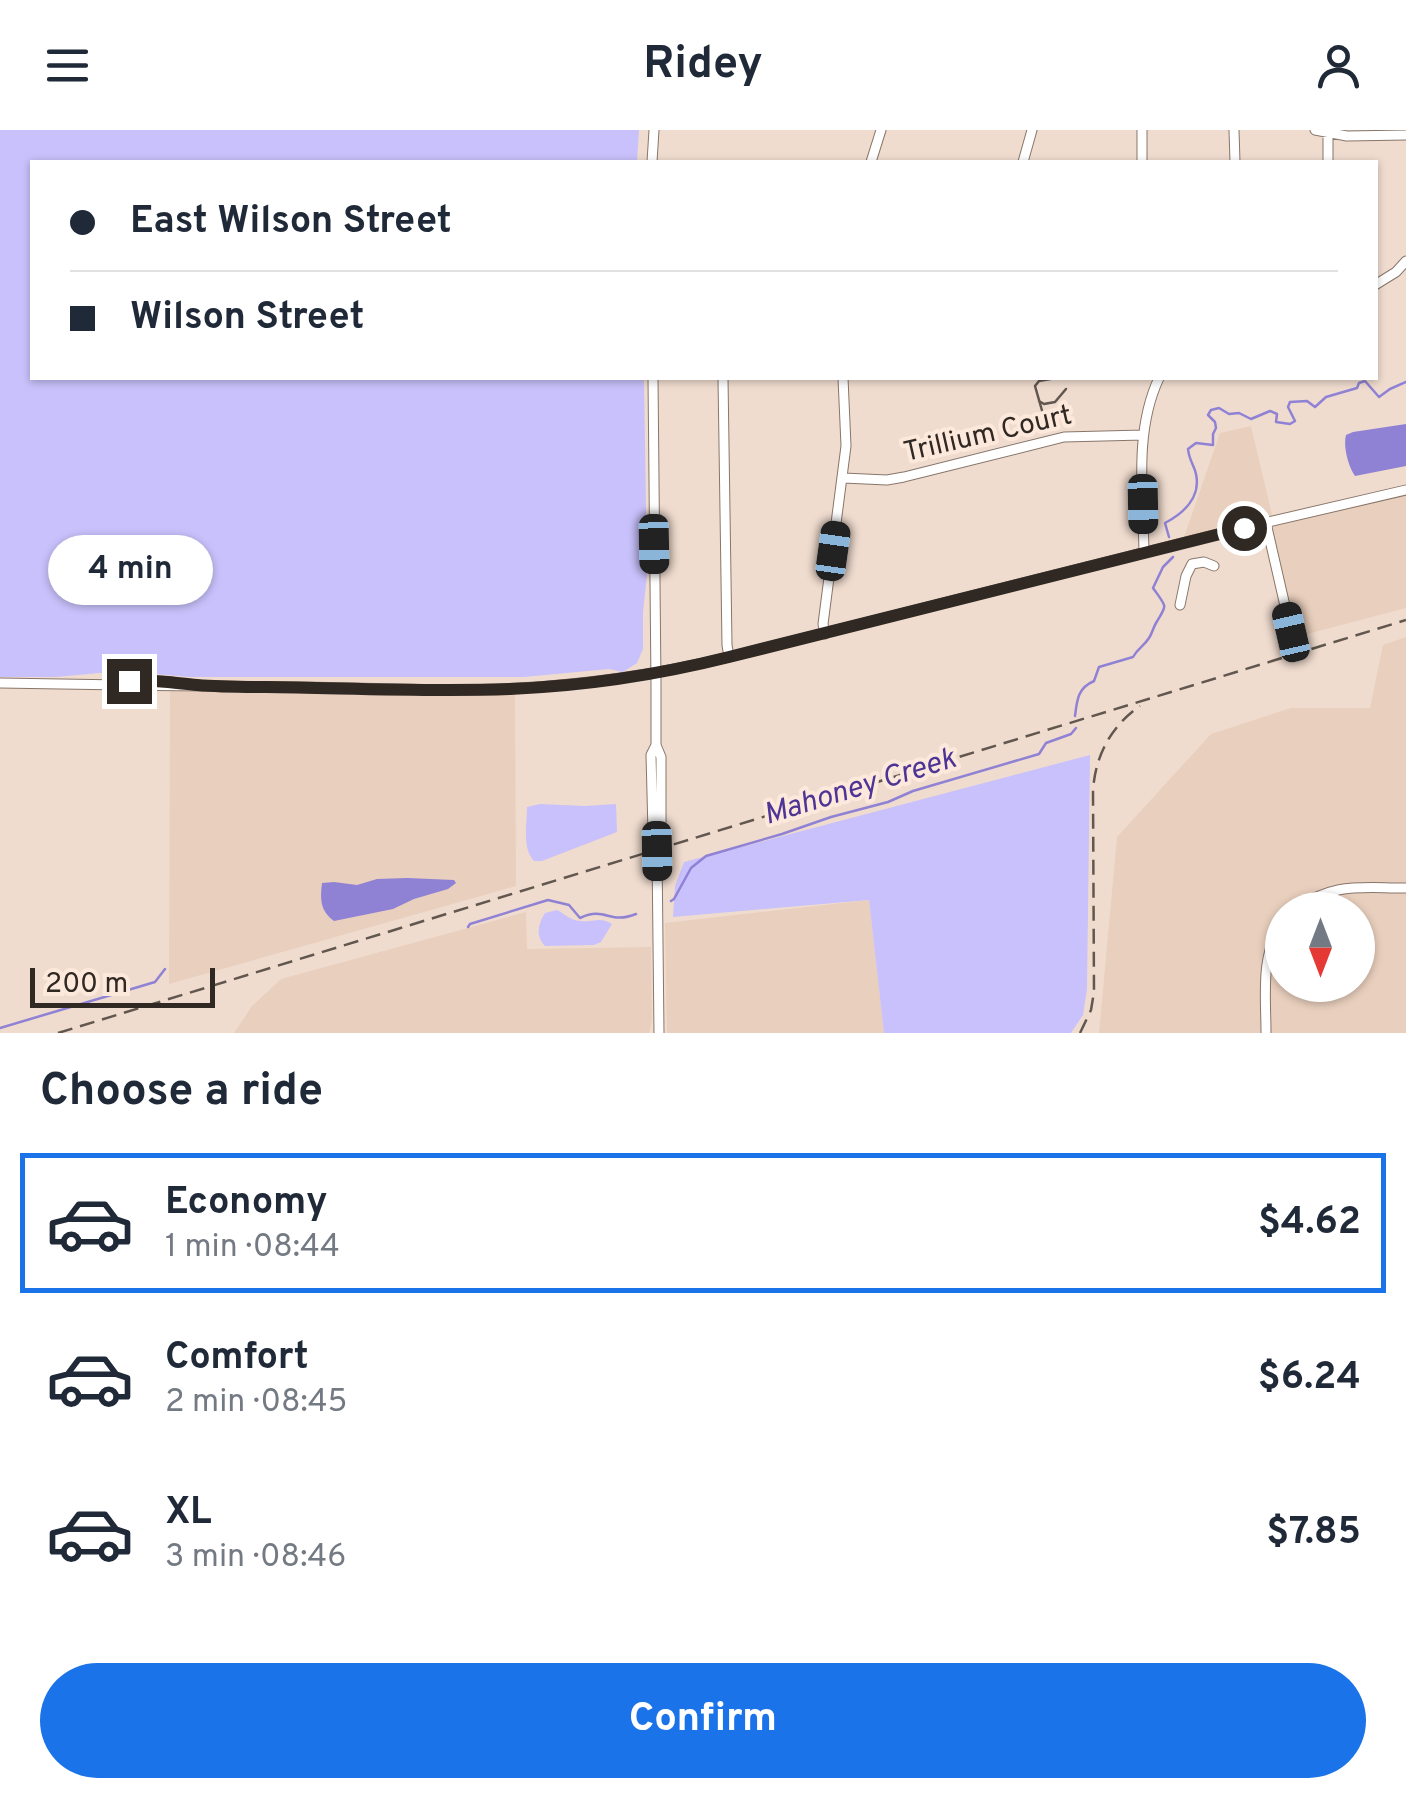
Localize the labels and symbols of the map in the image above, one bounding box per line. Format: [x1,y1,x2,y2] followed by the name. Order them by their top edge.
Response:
[900,398,1076,472] street label: Trillium Court
[1127,474,1159,534] car
[1222,506,1267,551] route start
[638,514,670,574] car
[814,519,852,583] car
[46,536,212,606] callout: 4 min
[1270,599,1312,665] car
[107,659,152,704] route end
[759,741,961,835] water label: Mahoney Creek
[641,821,673,881] car
[1265,892,1375,1002] north arrow
[30,963,215,1008] scale bar

